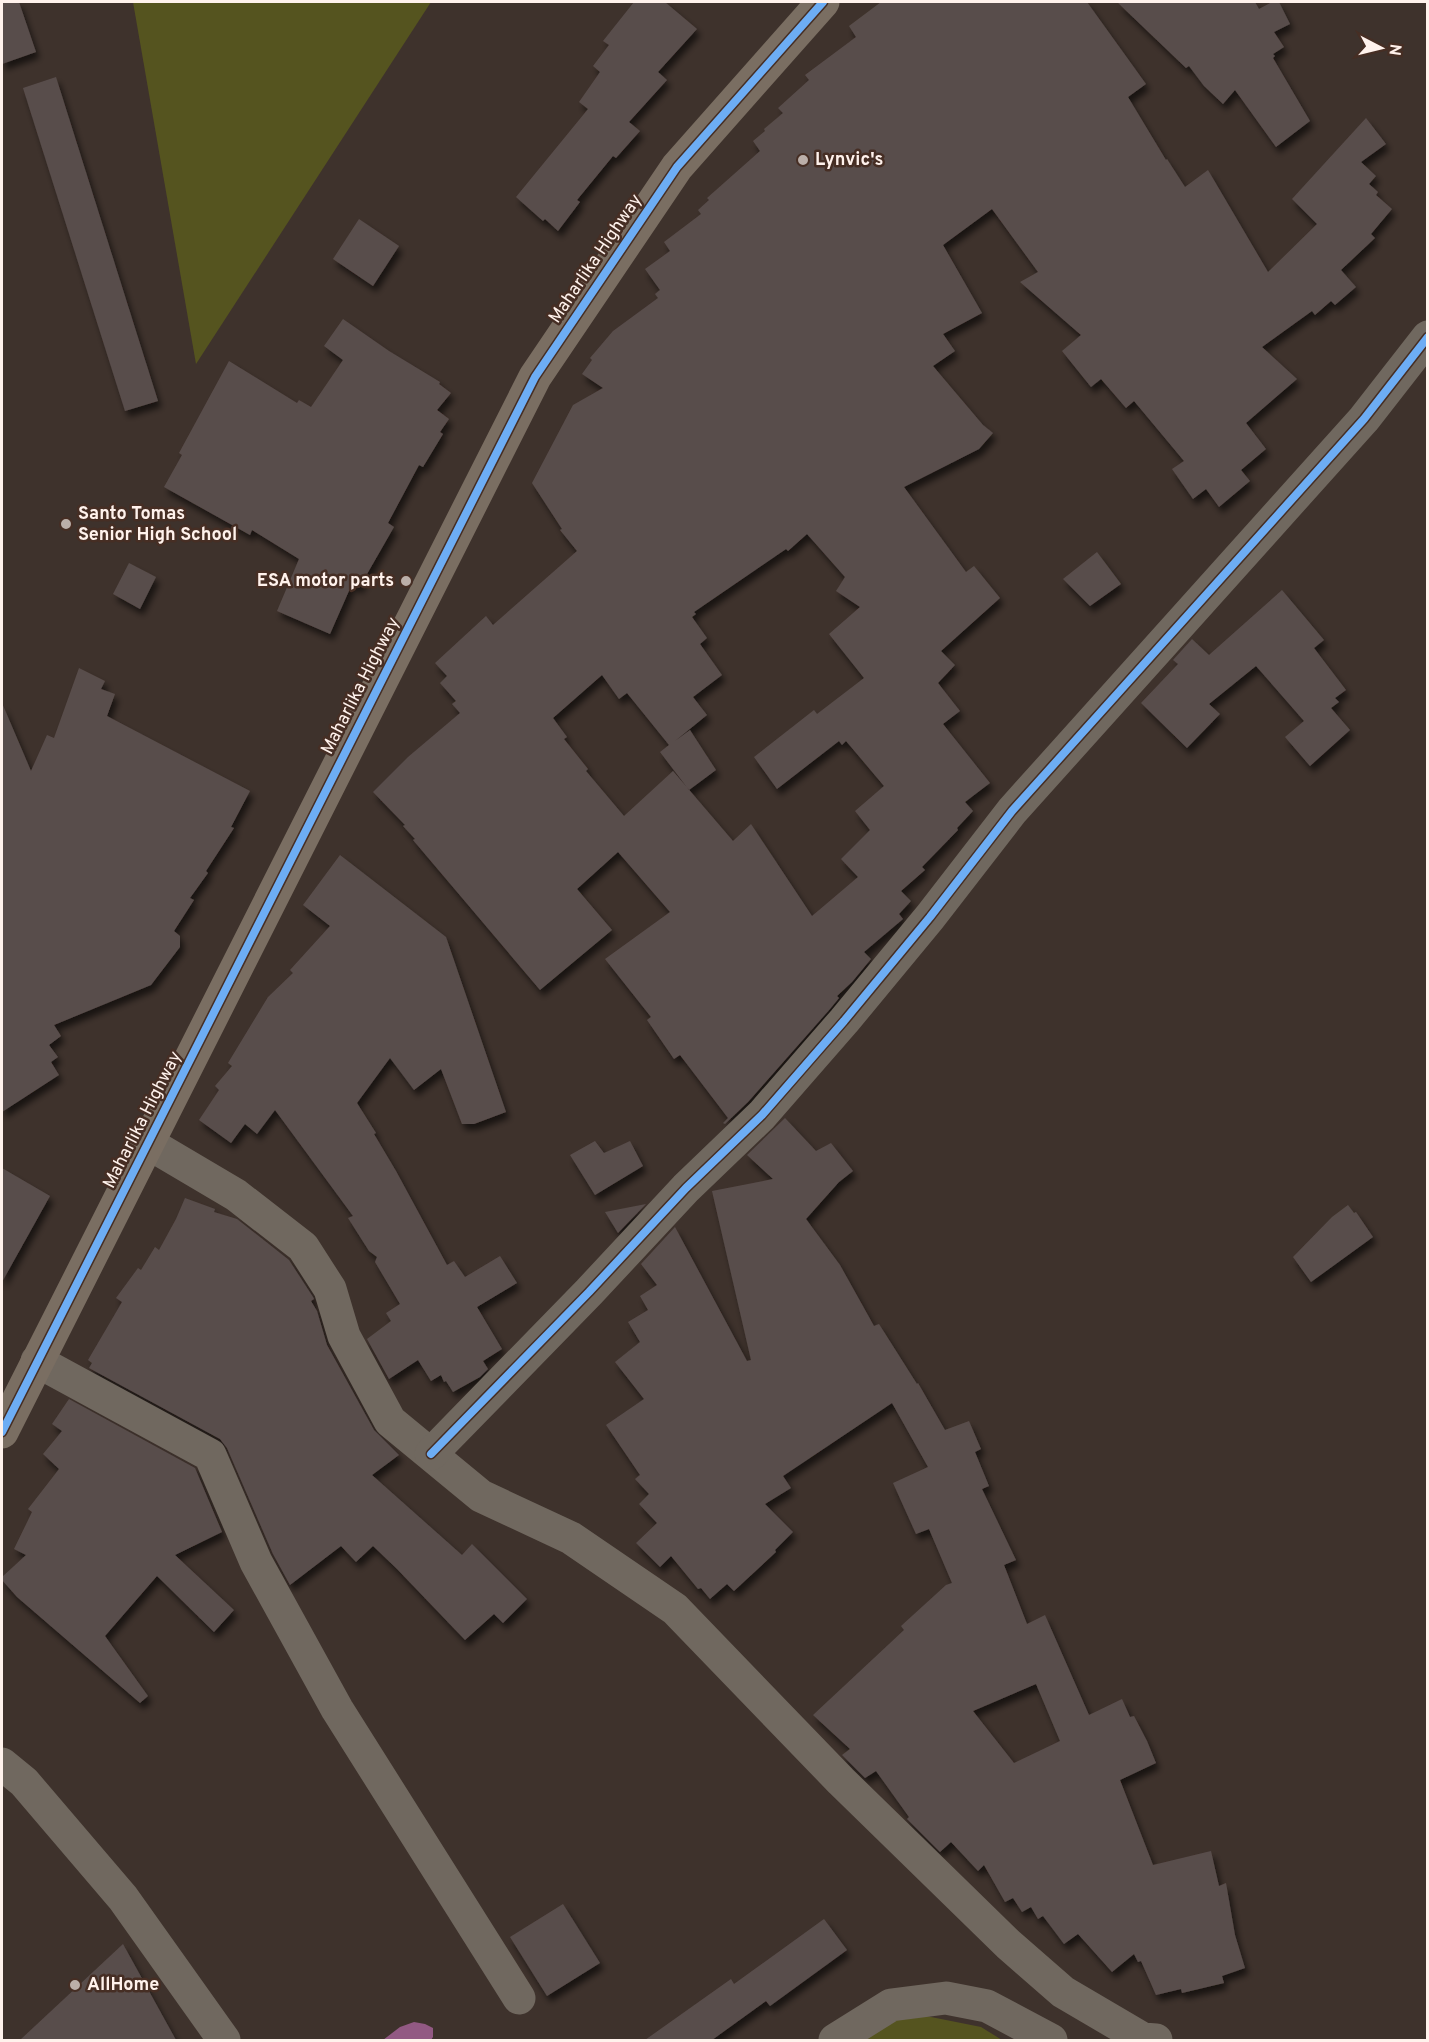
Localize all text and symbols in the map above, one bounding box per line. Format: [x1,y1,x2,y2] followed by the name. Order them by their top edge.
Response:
[1351,18,1411,78] north arrow
[1383,43,1405,57] text: N
[815,149,883,172] place label: Lynvic's
[796,153,810,167] marker: Lynvic's
[544,190,648,328] street label: Maharlika Highway
[78,503,237,547] place label: Santo Tomas Senior High School
[59,517,73,531] marker: Santo Tomas Senior High School
[257,570,394,593] place label: ESA motor parts
[399,574,413,588] marker: ESA motor parts
[316,613,406,759] street label: Maharlika Highway
[98,1047,188,1193] street label: Maharlika Highway
[87,1974,159,1997] place label: AllHome
[68,1978,82,1992] marker: AllHome

